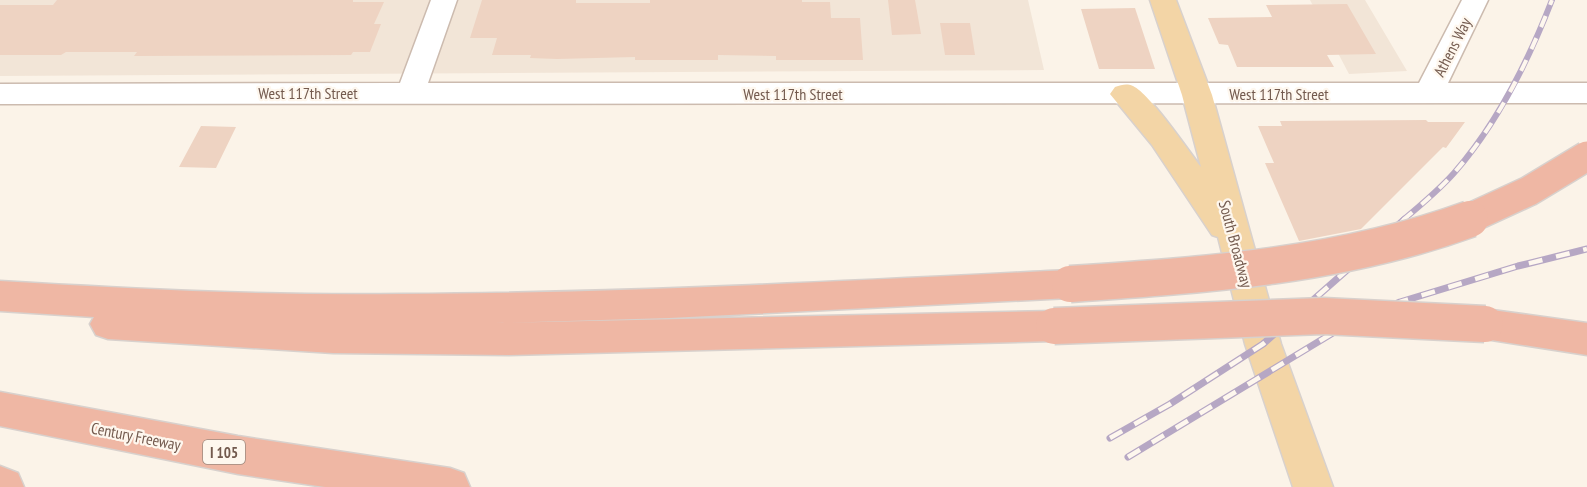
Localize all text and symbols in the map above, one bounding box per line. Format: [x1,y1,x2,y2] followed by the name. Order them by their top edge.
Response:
[1429,14,1475,80] street label: Athens Way
[258,83,358,103] street label: West 117th Street
[743,84,843,104] street label: West 117th Street
[1229,84,1329,104] street label: West 117th Street
[1215,198,1257,290] street label: South Broadway
[89,418,183,454] street label: Century Freeway
[203,440,245,464] road number: I 105

